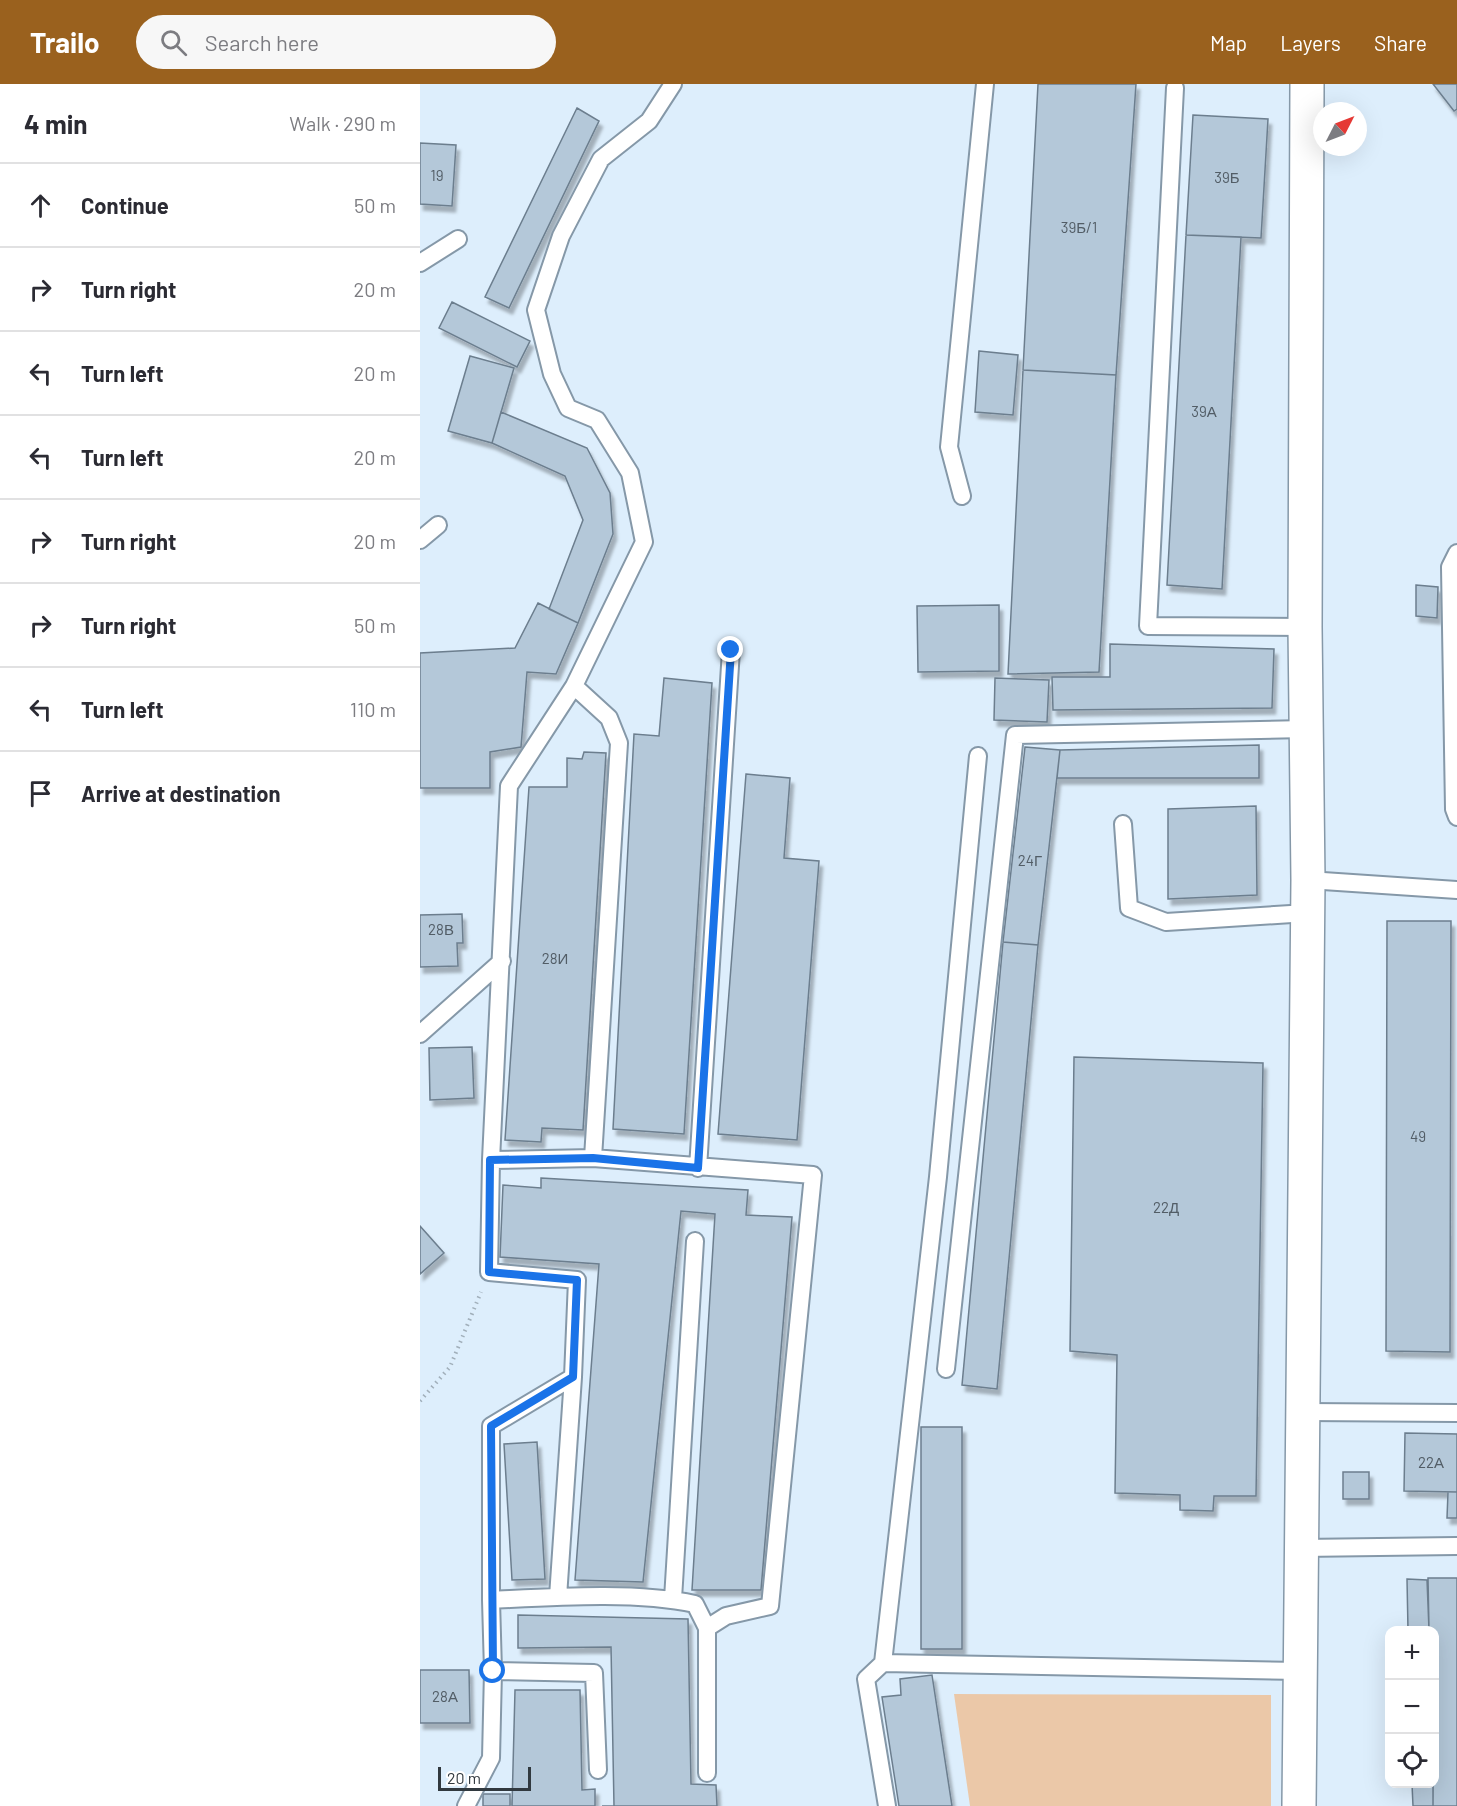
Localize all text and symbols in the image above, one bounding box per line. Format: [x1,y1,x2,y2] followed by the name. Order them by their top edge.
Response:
[136,15,556,69] search box
[30,25,100,59] text: Trailo
[157,26,190,59] icon: search
[205,29,319,55] text: Search here
[1210,30,1247,55] text: Map
[1280,30,1341,55] text: Layers
[1374,30,1427,55] text: Share
[1313,102,1367,156] north arrow
[24,108,88,139] text: 4 min
[289,111,396,135] text: Walk · 290 m
[430,166,444,184] house number: 19
[1214,168,1240,186] house number: 39Б
[24,189,57,222] icon: ahead
[81,192,169,218] text: Continue
[354,193,396,217] text: 50 m
[1061,218,1097,236] house number: 39Б/1
[24,273,57,306] icon: right
[81,276,176,302] text: Turn right
[353,277,396,301] text: 20 m
[24,357,57,390] icon: left
[81,360,164,386] text: Turn left
[353,361,396,385] text: 20 m
[1191,402,1217,420] house number: 39А
[24,441,57,474] icon: left
[81,444,164,470] text: Turn left
[353,445,396,469] text: 20 m
[24,525,57,558] icon: right
[81,528,176,554] text: Turn right
[353,529,396,553] text: 20 m
[24,609,57,642] icon: right
[81,612,176,638] text: Turn right
[354,613,396,637] text: 50 m
[717,636,743,662] route end
[24,693,57,726] icon: left
[81,696,164,722] text: Turn left
[350,697,396,721] text: 110 m
[24,777,57,810] icon: arrive
[81,780,280,806] text: Arrive at destination
[1018,851,1042,869] house number: 24Г
[428,920,454,938] house number: 28В
[542,949,568,967] house number: 28И
[1410,1127,1426,1145] house number: 49
[1153,1198,1179,1216] house number: 22Д
[1418,1453,1444,1471] house number: 22А
[1385,1626,1439,1788] map controls
[1385,1626,1439,1680] button: +
[479,1657,505,1683] route start
[1385,1680,1439,1734] button: −
[432,1687,458,1705] house number: 28А
[1385,1734,1439,1788] button: locate
[438,1764,531,1792] scale bar
[447,1768,481,1787] text: 20 m

